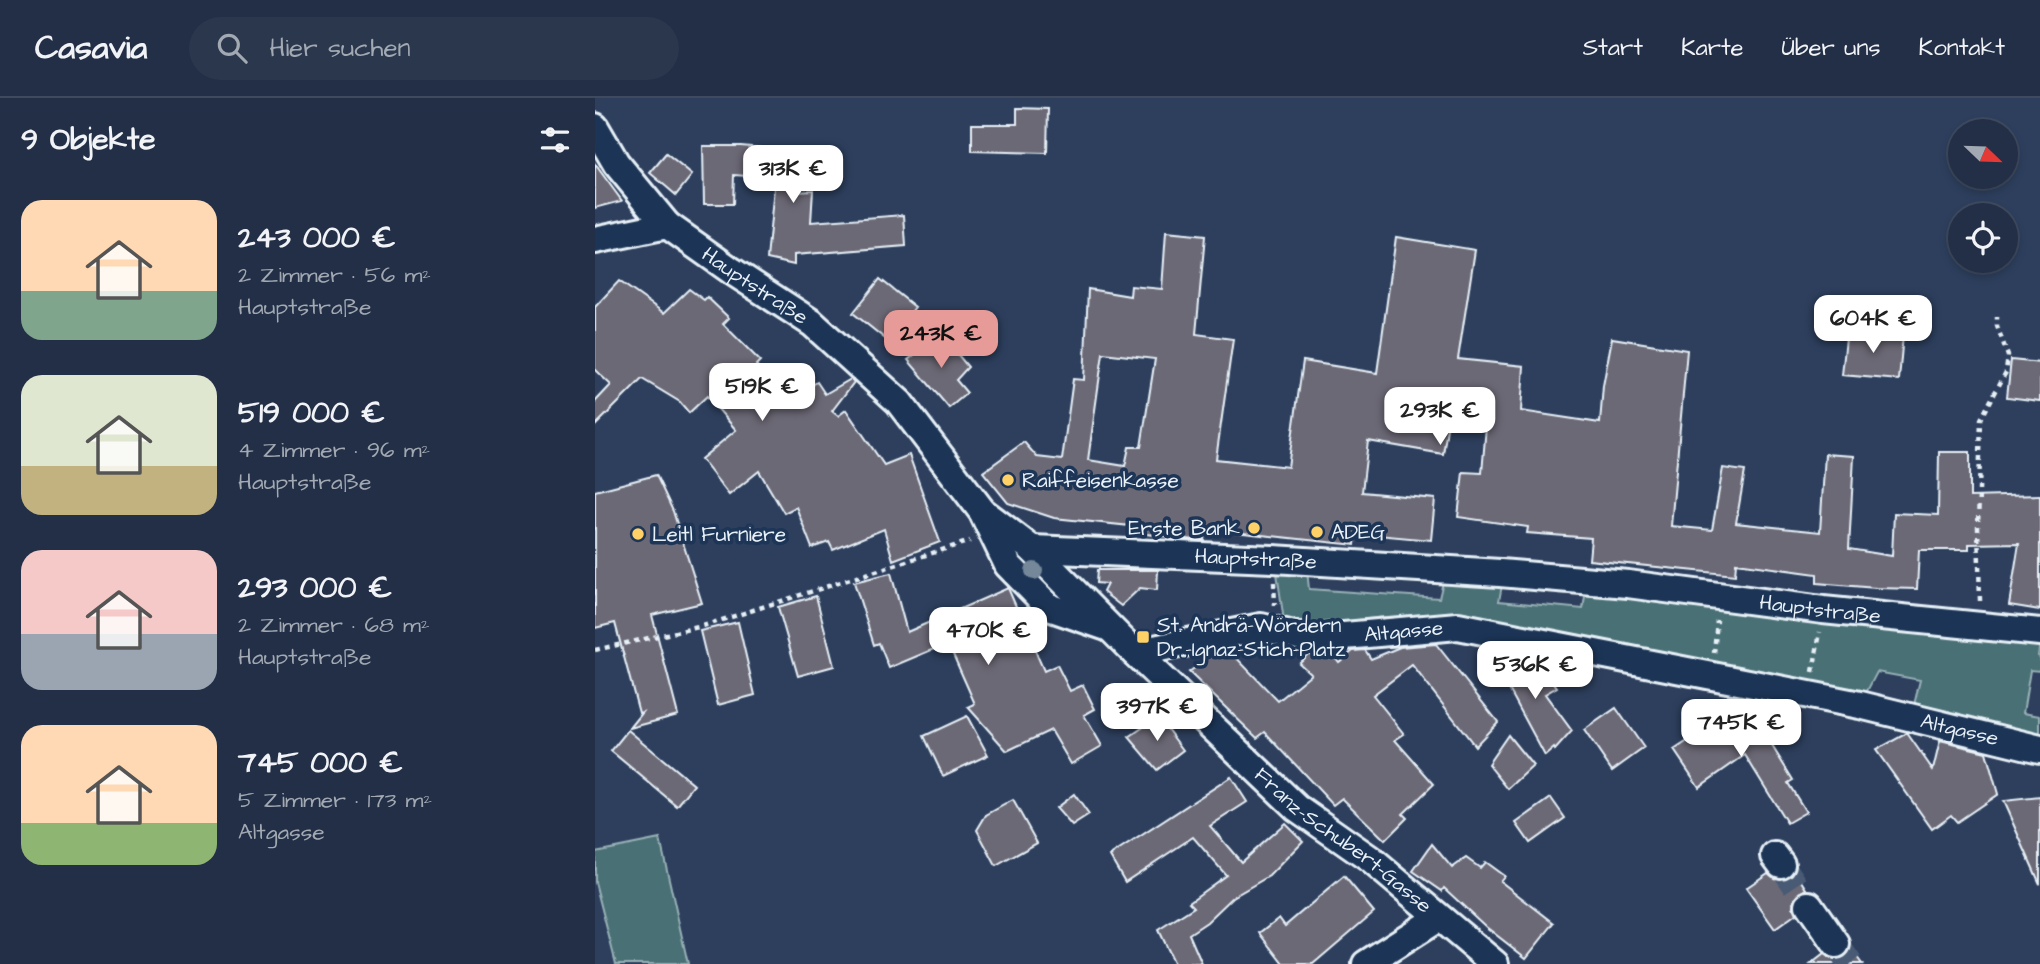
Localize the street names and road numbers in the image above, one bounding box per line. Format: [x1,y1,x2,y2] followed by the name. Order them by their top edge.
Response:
[696,240,814,331] street label: Hauptstraße
[1194,541,1318,576] street label: Hauptstraße
[1758,587,1882,630] street label: Hauptstraße
[1363,613,1444,649] street label: Altgasse
[1918,706,2002,753] street label: Altgasse
[1248,760,1438,920] street label: Franz-Schubert-Gasse

